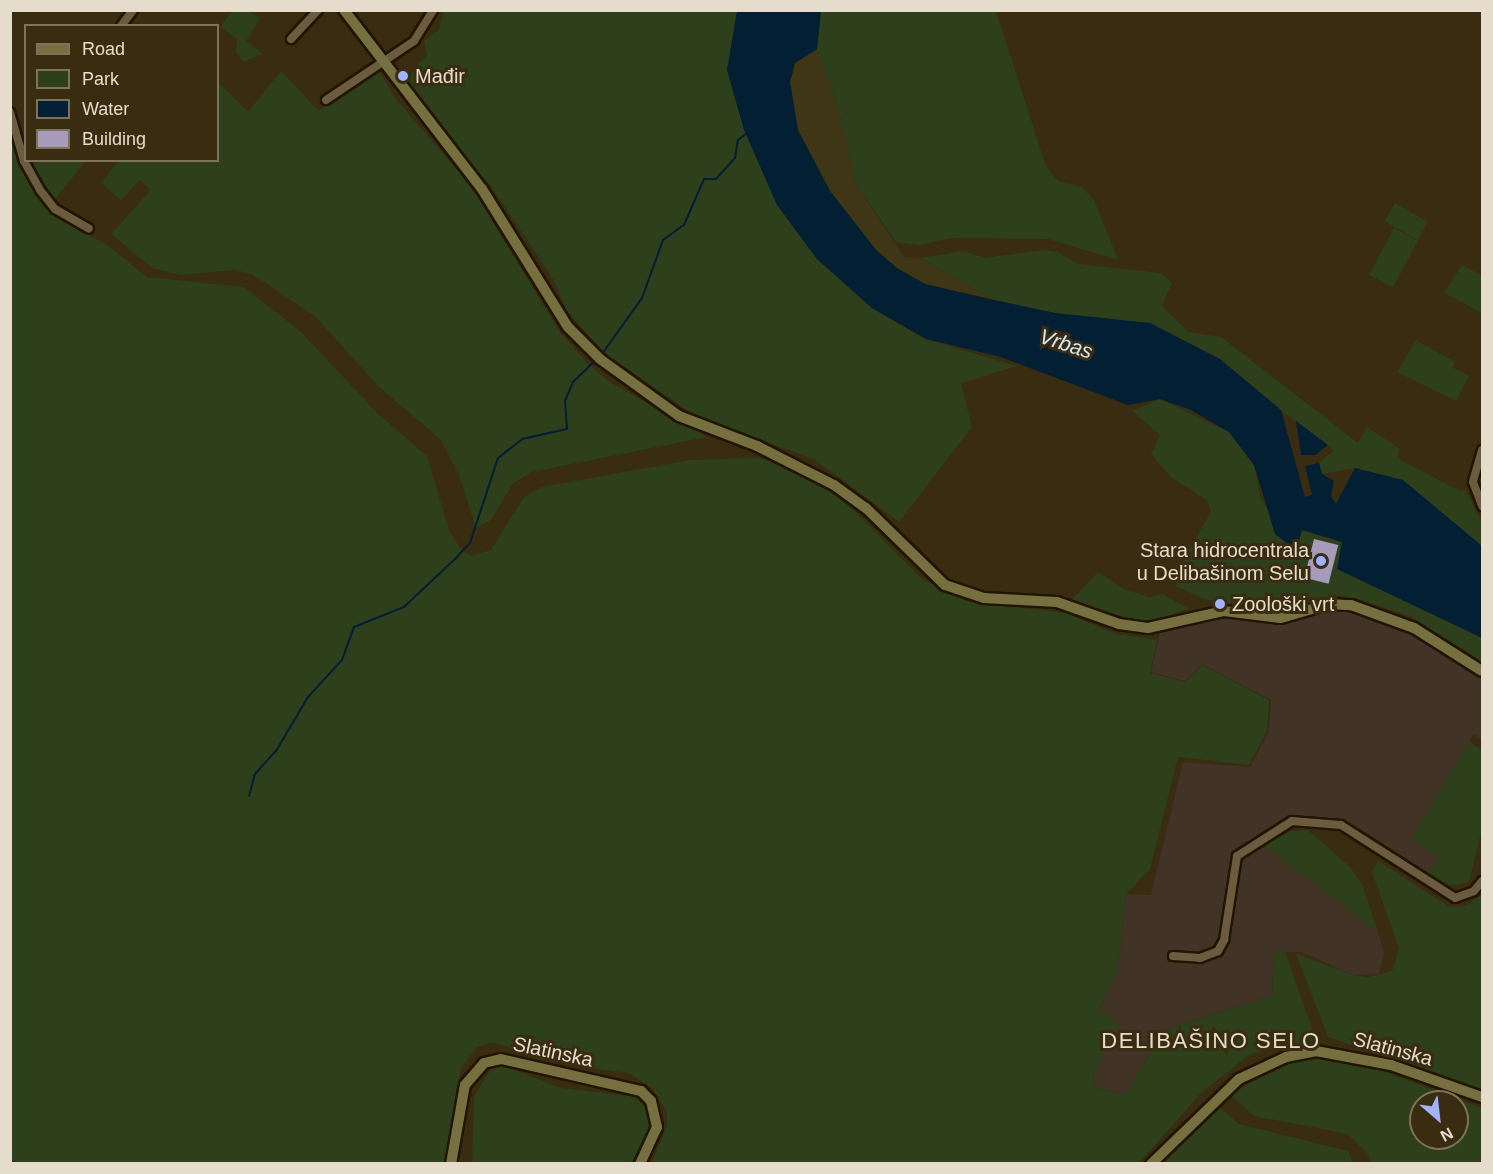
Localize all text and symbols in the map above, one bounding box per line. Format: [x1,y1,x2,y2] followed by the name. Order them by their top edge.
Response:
[24,24,219,162] legend
[82,39,125,59] text: Road
[415,64,465,88] place label: Mađir
[82,69,119,89] text: Park
[396,69,410,83] marker: Mađir
[82,99,129,119] text: Water
[82,129,146,149] text: Building
[1036,324,1096,364] water label: Vrbas
[1137,538,1309,585] place label: Stara hidrocentrala u Delibašinom Selu
[1314,554,1328,568] marker: Stara hidrocentrala u Delibašinom Selu
[1232,592,1334,616] place label: Zoološki vrt
[1213,597,1227,611] marker: Zoološki vrt
[1351,1027,1435,1071] street label: Slatinska
[1101,1028,1321,1054] district label: DELIBAŠINO SELO
[511,1032,595,1072] street label: Slatinska
[1409,1090,1469,1150] north arrow
[1438,1124,1456,1145] text: N

